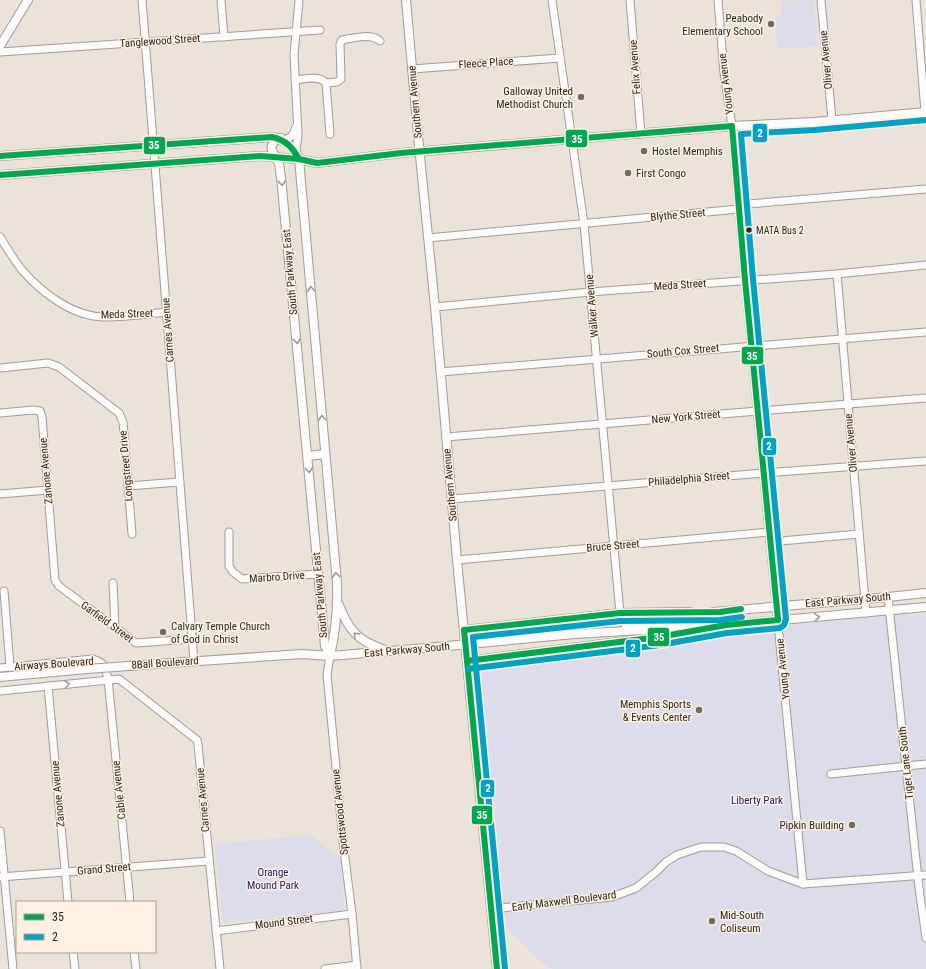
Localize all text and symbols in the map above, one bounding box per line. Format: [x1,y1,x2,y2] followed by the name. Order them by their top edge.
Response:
[682,12,763,38] place label: Peabody Elementary School
[766,19,776,29] marker: Peabody Elementary School
[817,30,835,90] street label: Oliver Avenue
[119,32,201,50] street label: Tanglewood Street
[627,39,643,95] street label: Felix Avenue
[716,53,736,115] street label: Young Avenue
[458,55,514,71] street label: Fleece Place
[405,65,425,139] street label: Southern Avenue
[496,85,573,111] place label: Galloway United Methodist Church
[576,92,586,102] marker: Galloway United Methodist Church
[752,123,768,143] line badge: 2
[757,127,763,140] text: 2
[565,129,588,148] line badge: 35
[571,133,583,146] text: 35
[143,136,166,155] line badge: 35
[148,139,160,152] text: 35
[652,145,723,158] place label: Hostel Memphis
[639,146,649,156] marker: Hostel Memphis
[636,167,686,180] place label: First Congo
[623,168,633,178] marker: First Congo
[277,180,286,186] one-way arrow
[650,206,706,224] street label: Blythe Street
[744,225,754,235] marker: MATA Bus 2
[756,225,804,236] place label: MATA Bus 2
[280,229,300,315] street label: South Parkway East
[583,274,601,338] street label: Walker Avenue
[653,277,707,293] street label: Meda Street
[306,285,315,292] one-way arrow
[159,297,177,363] street label: Carnes Avenue
[101,307,153,321] street label: Meda Street
[292,338,301,344] one-way arrow
[646,341,720,361] street label: South Cox Street
[741,346,764,365] line badge: 35
[746,350,758,363] text: 35
[651,408,721,426] street label: New York Street
[842,413,860,473] street label: Oliver Avenue
[318,415,327,421] one-way arrow
[116,430,136,502] street label: Longstreet Drive
[37,437,55,505] street label: Zanone Avenue
[762,437,777,456] line badge: 2
[766,440,772,453] text: 2
[440,448,460,522] street label: Southern Avenue
[304,467,313,473] one-way arrow
[648,469,730,489] street label: Philadelphia Street
[586,537,640,555] street label: Bruce Street
[310,552,330,638] street label: South Parkway East
[249,569,305,585] street label: Marbro Drive
[332,572,341,578] one-way arrow
[805,590,891,610] street label: East Parkway South
[78,599,136,645] street label: Garfield Street
[814,613,820,622] one-way arrow
[171,620,270,646] place label: Calvary Temple Church of God in Christ
[158,627,168,637] marker: Calvary Temple Church of God in Christ
[647,627,670,647] line badge: 35
[653,631,665,644] text: 35
[353,632,361,640] one-way arrow
[773,638,793,700] street label: Young Avenue
[625,639,641,658] line badge: 2
[364,640,450,660] street label: East Parkway South
[630,642,636,655] text: 2
[131,654,199,672] street label: 8Ball Boulevard
[14,655,94,673] street label: Airways Boulevard
[64,680,70,689] one-way arrow
[620,698,692,724] place label: Memphis Sports & Events Center
[694,705,704,715] marker: Memphis Sports & Events Center
[896,726,916,800] street label: Tiger Lane South
[49,760,67,828] street label: Zanone Avenue
[109,760,129,820] street label: Cable Avenue
[194,767,212,833] street label: Carnes Avenue
[329,769,351,855] street label: Spottswood Avenue
[480,779,495,798] line badge: 2
[485,782,491,795] text: 2
[731,794,783,807] park label: Liberty Park
[471,805,493,825] line badge: 35
[476,809,488,822] text: 35
[780,819,844,832] place label: Pipkin Building
[847,820,857,830] marker: Pipkin Building
[77,860,131,878] street label: Grand Street
[247,866,299,892] park label: Orange Mound Park
[511,888,617,914] street label: Early Maxwell Boulevard
[16,901,156,953] legend
[720,909,764,935] place label: Mid-South Coliseum
[52,910,64,924] text: 35
[254,912,314,932] street label: Mound Street
[707,916,717,926] marker: Mid-South Coliseum
[52,930,58,944] text: 2

